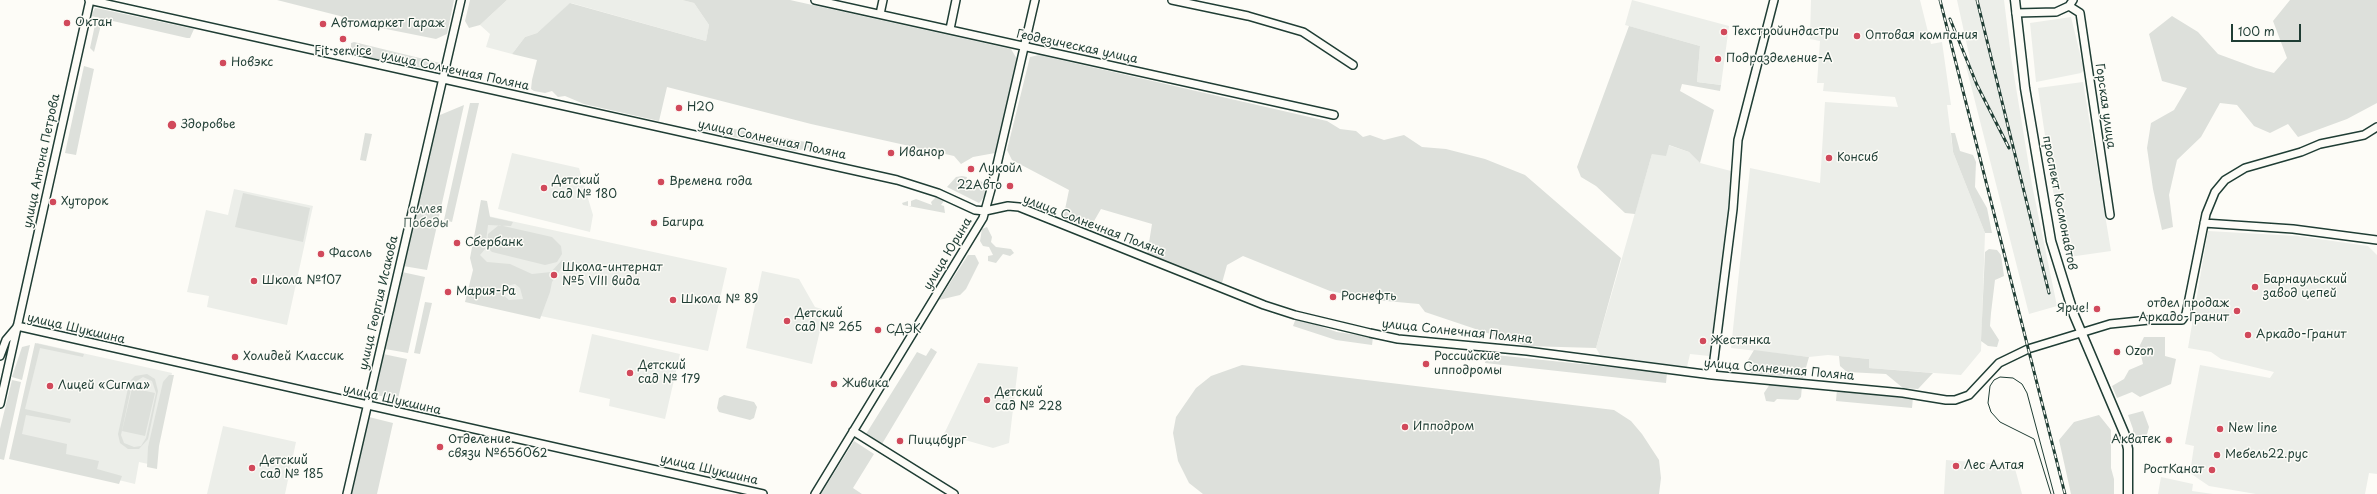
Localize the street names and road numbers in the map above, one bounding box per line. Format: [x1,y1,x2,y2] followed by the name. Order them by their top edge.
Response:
[1015,27,1139,67] street label: Геодезическая улица
[380,48,530,94] street label: улица Солнечная Поляна
[2092,62,2118,150] street label: Горская улица
[21,93,63,229] street label: улица Антона Петрова
[697,117,847,163] street label: улица Солнечная Поляна
[2039,135,2079,271] street label: проспект Космонавтов
[1021,192,1167,260] street label: улица Солнечная Поляна
[921,215,975,293] street label: улица Юрина
[356,234,402,372] street label: улица Георгия Исакова
[26,311,126,347] street label: улица Шукшина
[1381,317,1533,347] street label: улица Солнечная Поляна
[1703,356,1855,384] street label: улица Солнечная Поляна
[342,382,442,418] street label: улица Шукшина
[659,452,759,488] street label: улица Шукшина

